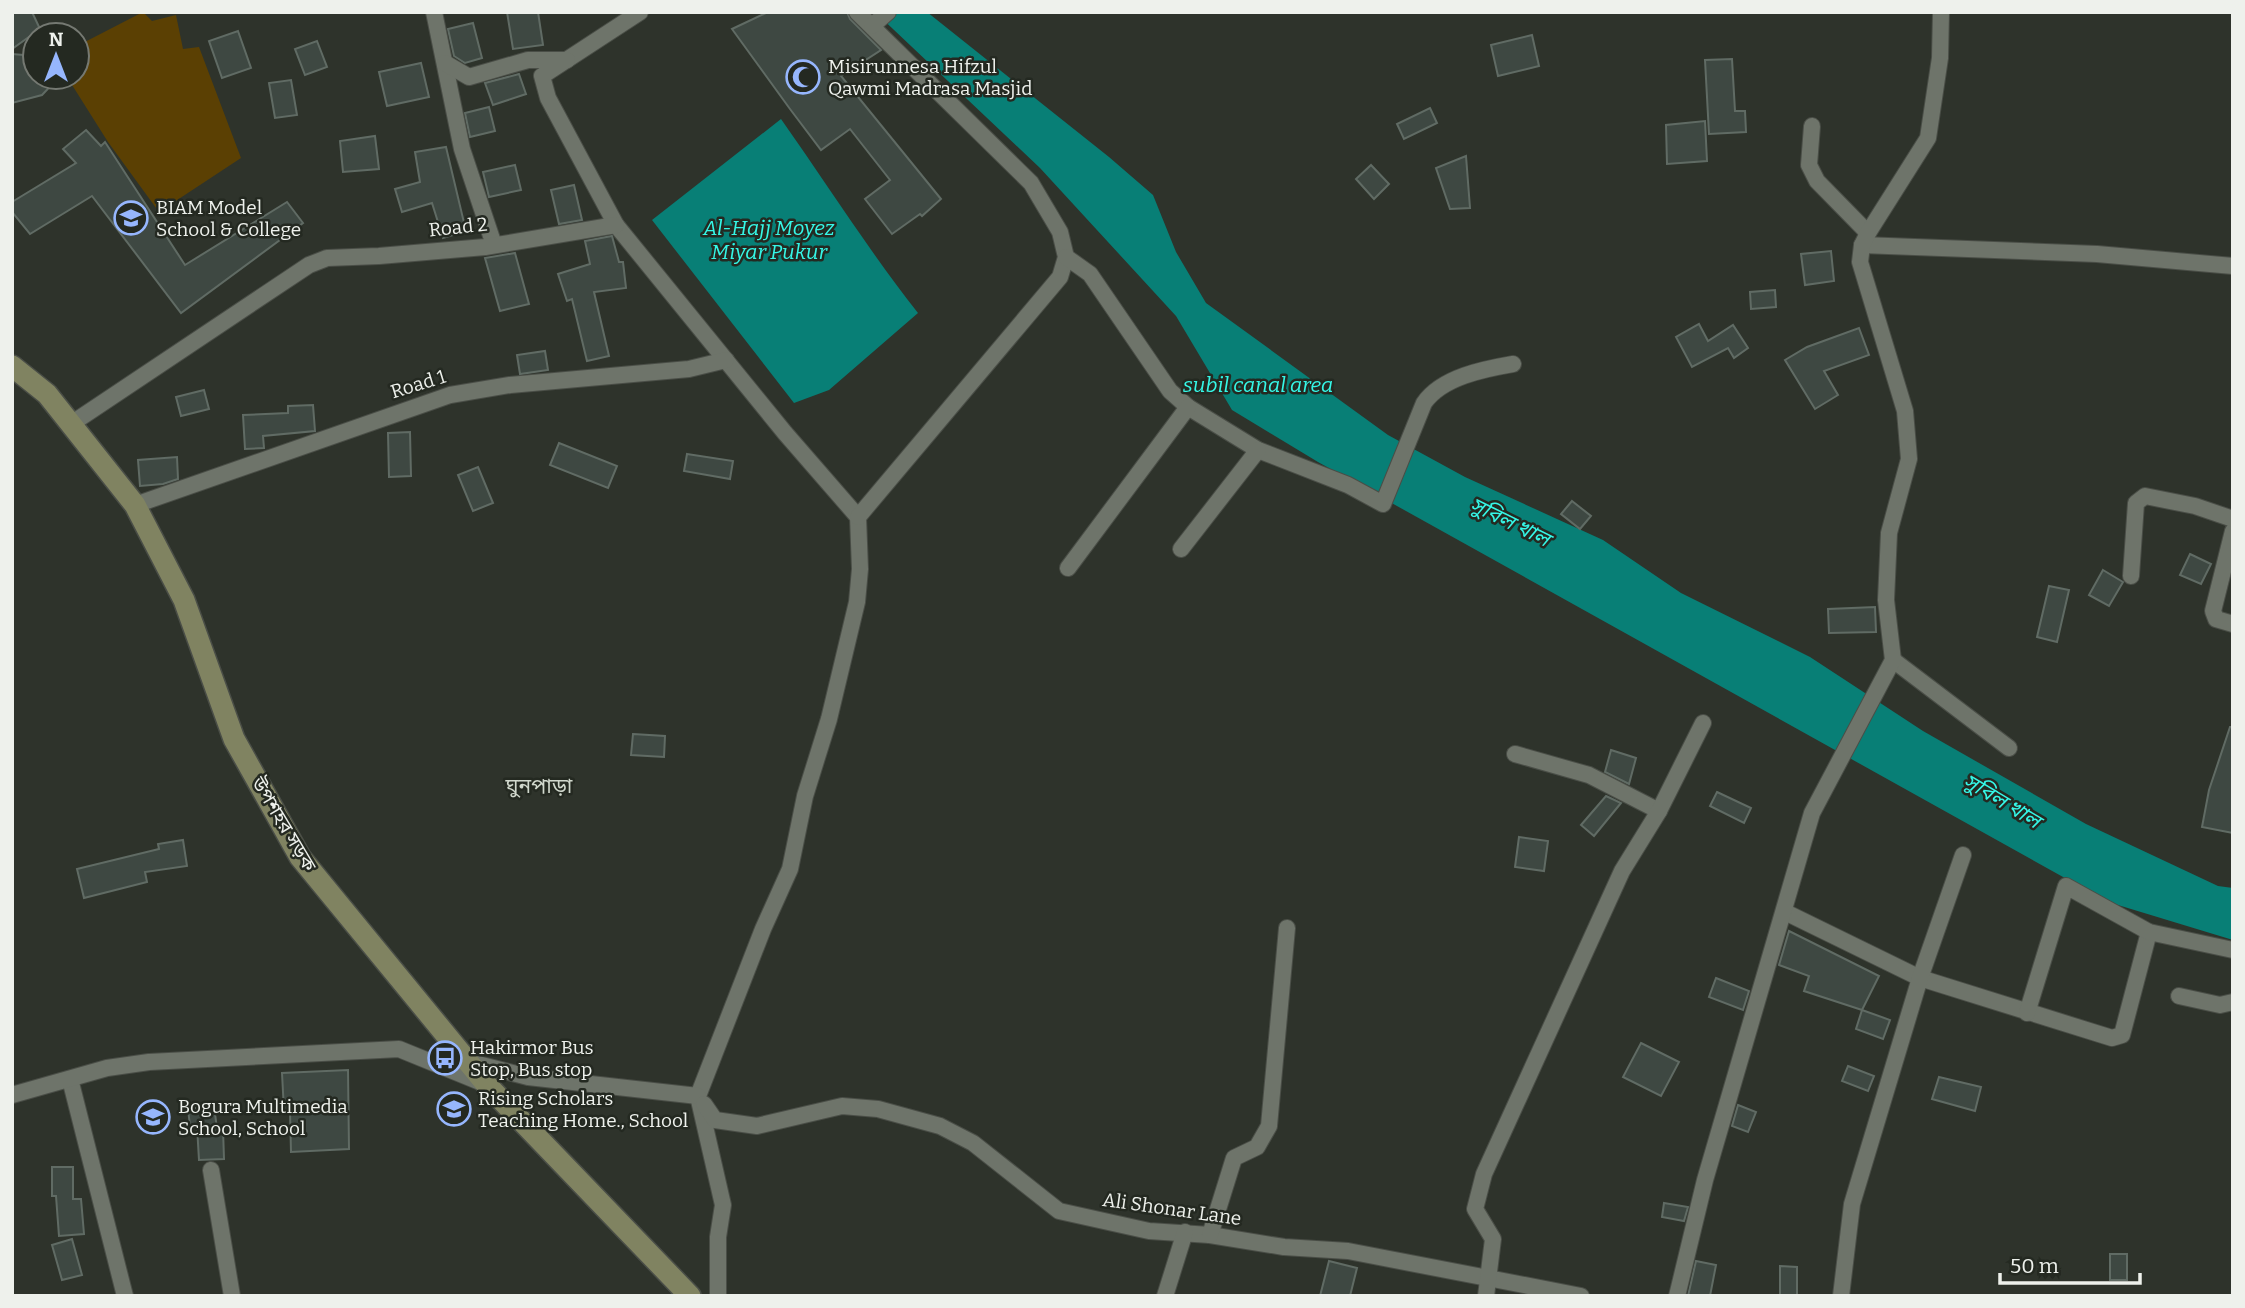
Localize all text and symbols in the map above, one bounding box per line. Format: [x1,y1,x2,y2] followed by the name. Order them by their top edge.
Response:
[21,21,91,91] north arrow
[49,28,64,51] text: N
[828,55,1032,100] place label: Misirunnesa Hifzul Qawmi Madrasa Masjid
[784,58,822,96] mosque icon: Misirunnesa Hifzul Qawmi Madrasa Masjid
[156,196,301,241] place label: BIAM Model School & College
[112,199,150,237] school or university icon: BIAM Model School & College
[428,212,488,242] street label: Road 2
[702,215,835,265] water label: Al-Hajj Moyez Miyar Pukur
[388,365,448,403] street label: Road 1
[1183,372,1333,398] water label: subil canal area
[1466,492,1557,554] water label: সুবিল খাল
[1959,768,2048,836] water label: সুবিল খাল
[246,772,322,876] street label: উপশহর সড়ক
[505,773,573,799] district label: ঘুনপাড়া
[470,1036,594,1081] place label: Hakirmor Bus Stop, Bus stop
[426,1039,464,1077] bus stop icon: Hakirmor Bus Stop, Bus stop
[478,1087,688,1132] place label: Rising Scholars Teaching Home., School
[435,1090,473,1128] school or university icon: Rising Scholars Teaching Home., School
[178,1095,348,1140] place label: Bogura Multimedia School, School
[134,1098,172,1136] school or university icon: Bogura Multimedia School, School
[1101,1188,1243,1230] street label: Ali Shonar Lane
[2000,1242,2140,1286] scale bar
[2010,1253,2059,1279] text: 50 m

